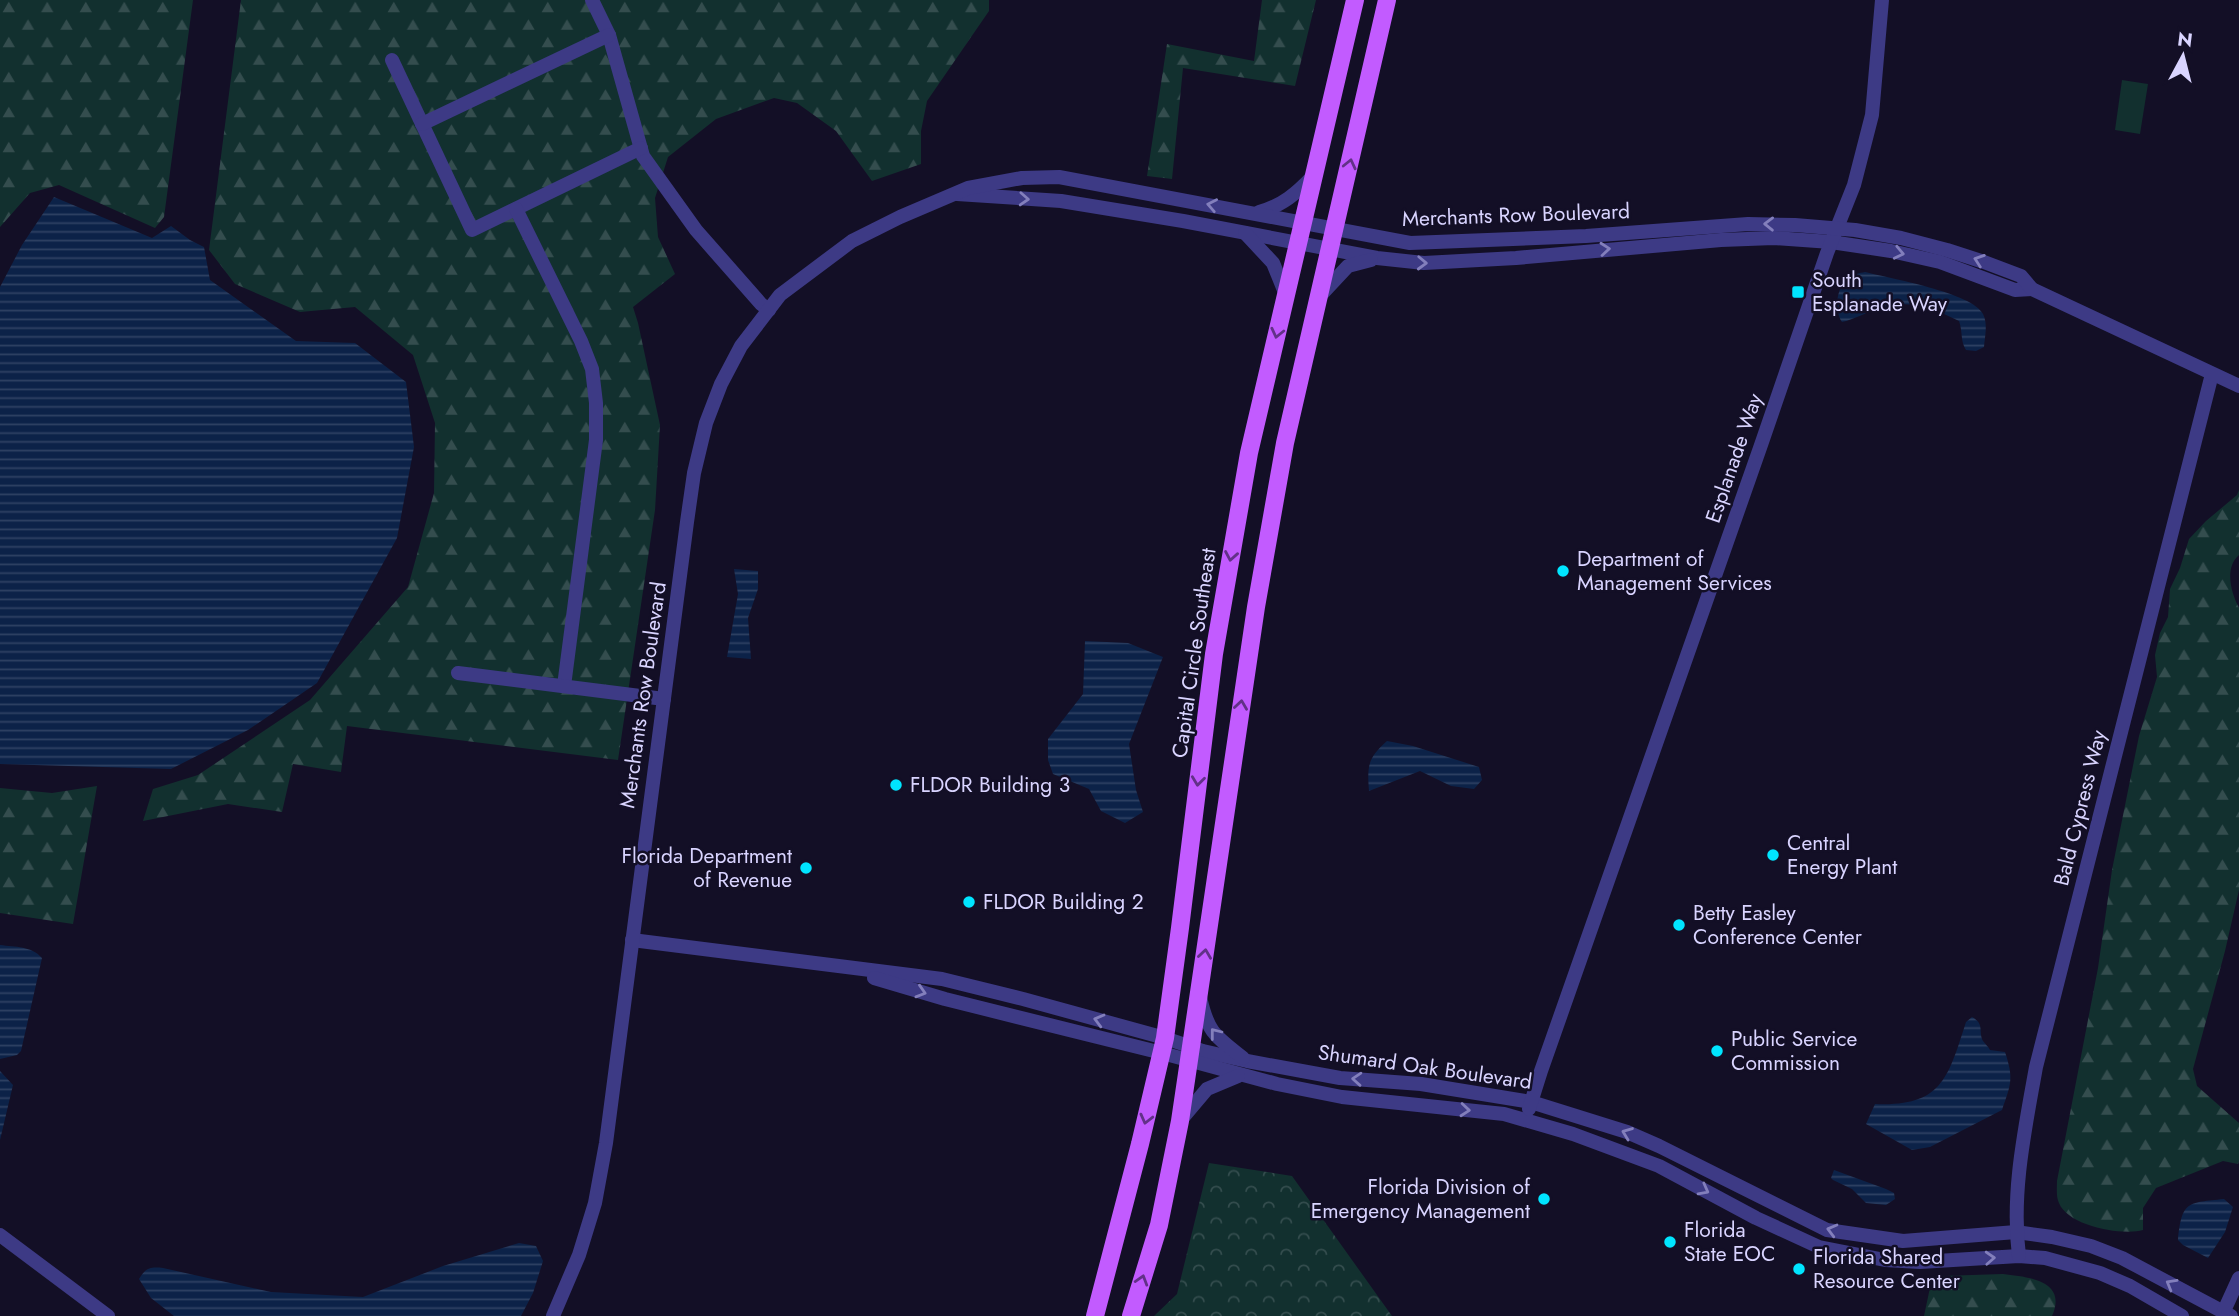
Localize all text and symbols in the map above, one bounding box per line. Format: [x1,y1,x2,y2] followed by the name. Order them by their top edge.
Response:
[2148,21,2218,91] north arrow
[2176,25,2194,54] text: N
[1342,158,1356,170] one-way arrow
[1018,191,1029,206] one-way arrow
[1401,196,1631,234] street label: Merchants Row Boulevard
[1206,198,1218,213] one-way arrow
[1763,217,1774,232] one-way arrow
[1600,242,1611,257] one-way arrow
[1893,245,1905,260] one-way arrow
[1973,254,1986,268] one-way arrow
[1417,255,1428,270] one-way arrow
[1812,265,1948,319] place label: South Esplanade Way
[1790,284,1806,300] marker: South Esplanade Way
[1270,327,1285,339] one-way arrow
[1698,389,1770,527] street label: Esplanade Way
[1577,544,1772,598] place label: Department of Management Services
[1164,546,1224,760] street label: Capital Circle Southeast
[1224,550,1239,562] one-way arrow
[1555,563,1571,579] marker: Department of Management Services
[612,580,674,810] street label: Merchants Row Boulevard
[1234,699,1249,710] one-way arrow
[2046,726,2114,889] street label: Bald Cypress Way
[910,770,1070,800] place label: FLDOR Building 3
[1191,775,1206,787] one-way arrow
[888,777,904,793] marker: FLDOR Building 3
[1787,828,1897,882] place label: Central Energy Plant
[622,841,792,895] place label: Florida Department of Revenue
[1765,847,1781,863] marker: Central Energy Plant
[798,860,814,876] marker: Florida Department of Revenue
[983,887,1144,917] place label: FLDOR Building 2
[961,894,977,910] marker: FLDOR Building 2
[1693,898,1863,952] place label: Betty Easley Conference Center
[1671,917,1687,933] marker: Betty Easley Conference Center
[1197,948,1212,960] one-way arrow
[915,983,927,998] one-way arrow
[1093,1013,1105,1028] one-way arrow
[1731,1024,1858,1078] place label: Public Service Commission
[1210,1028,1223,1040] one-way arrow
[1316,1037,1534,1097] street label: Shumard Oak Boulevard
[1709,1043,1725,1059] marker: Public Service Commission
[1351,1072,1362,1087] one-way arrow
[1459,1102,1471,1117] one-way arrow
[1140,1113,1155,1125] one-way arrow
[1621,1127,1634,1141] one-way arrow
[1311,1172,1531,1226] place label: Florida Division of Emergency Management
[1697,1182,1709,1195] one-way arrow
[1536,1191,1552,1207] marker: Florida Division of Emergency Management
[1684,1215,1775,1269] place label: Florida State EOC
[1826,1224,1838,1238] one-way arrow
[1662,1234,1678,1250] marker: Florida State EOC
[1813,1242,1961,1296] place label: Florida Shared Resource Center
[1985,1251,1996,1266] one-way arrow
[1791,1261,1807,1277] marker: Florida Shared Resource Center
[1134,1274,1148,1287] one-way arrow
[2165,1279,2178,1292] one-way arrow

